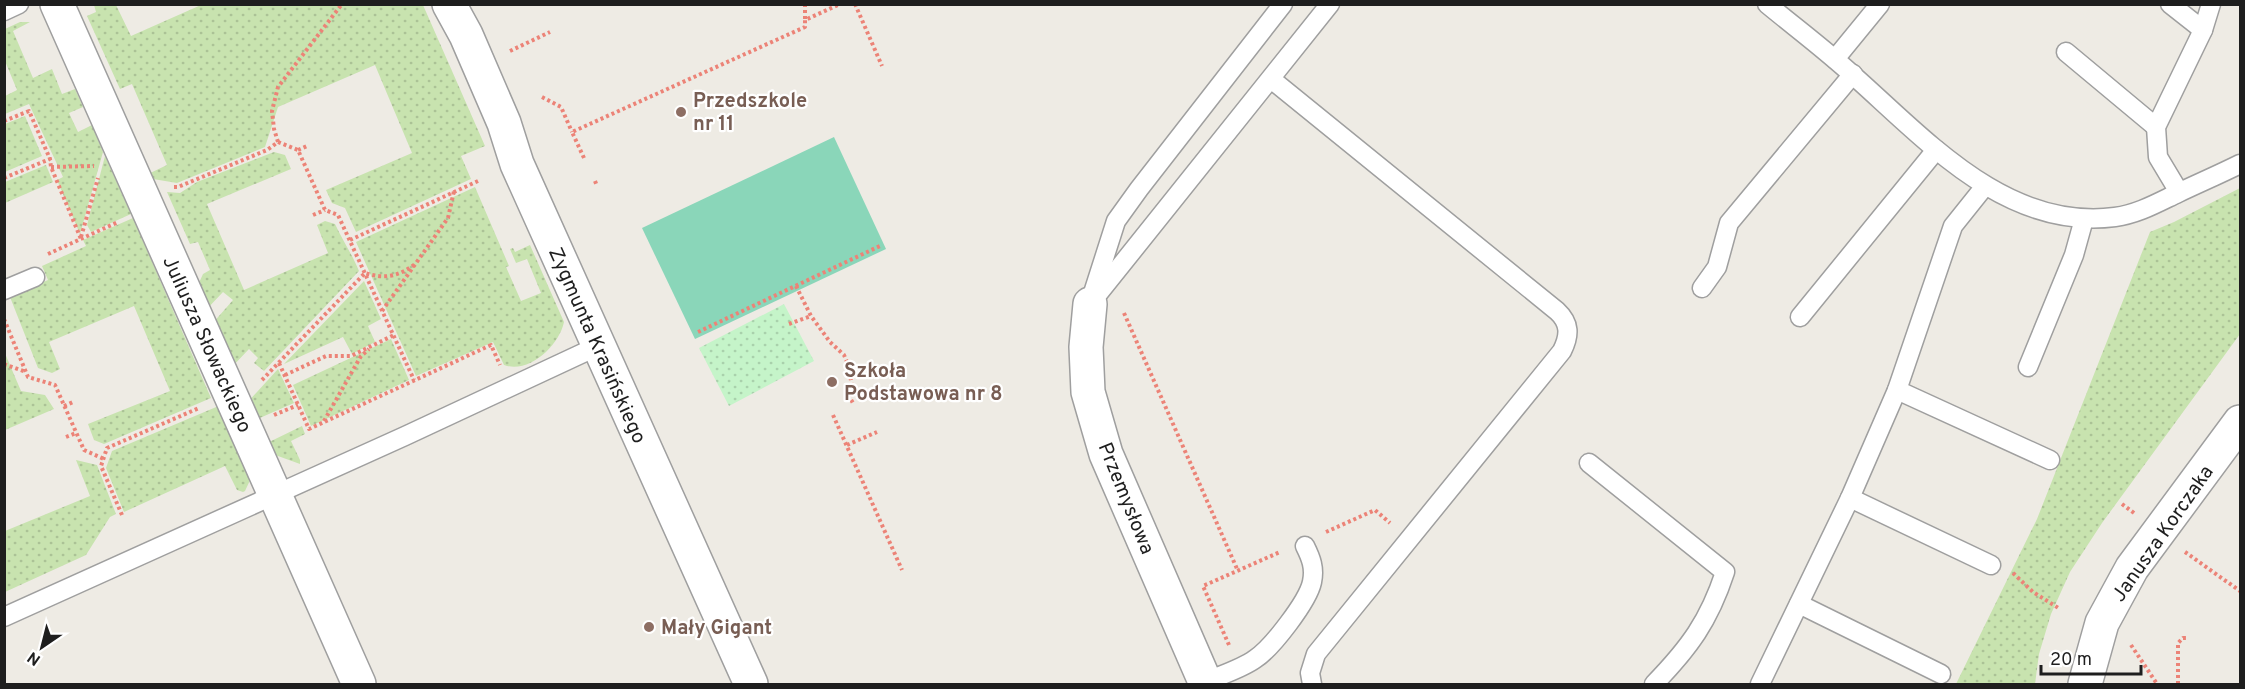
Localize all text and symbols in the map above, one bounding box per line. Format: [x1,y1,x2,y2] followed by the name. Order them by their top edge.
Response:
[693,89,807,138] place label: Przedszkole nr 11
[674,105,688,119] marker: Przedszkole nr 11
[541,244,651,448] street label: Zygmunta Krasińskiego
[156,252,257,437] street label: Juliusza Słowackiego
[844,359,1003,408] place label: Szkoła Podstawowa nr 8
[825,375,839,389] marker: Szkoła Podstawowa nr 8
[1091,439,1159,558] street label: Przemysłowa
[2107,461,2220,607] street label: Janusza Korczaka
[661,616,772,642] place label: Mały Gigant
[12,617,72,677] north arrow
[642,620,656,634] marker: Mały Gigant
[2041,638,2142,676] scale bar
[24,646,45,669] text: N
[2050,649,2092,672] text: 20 m

